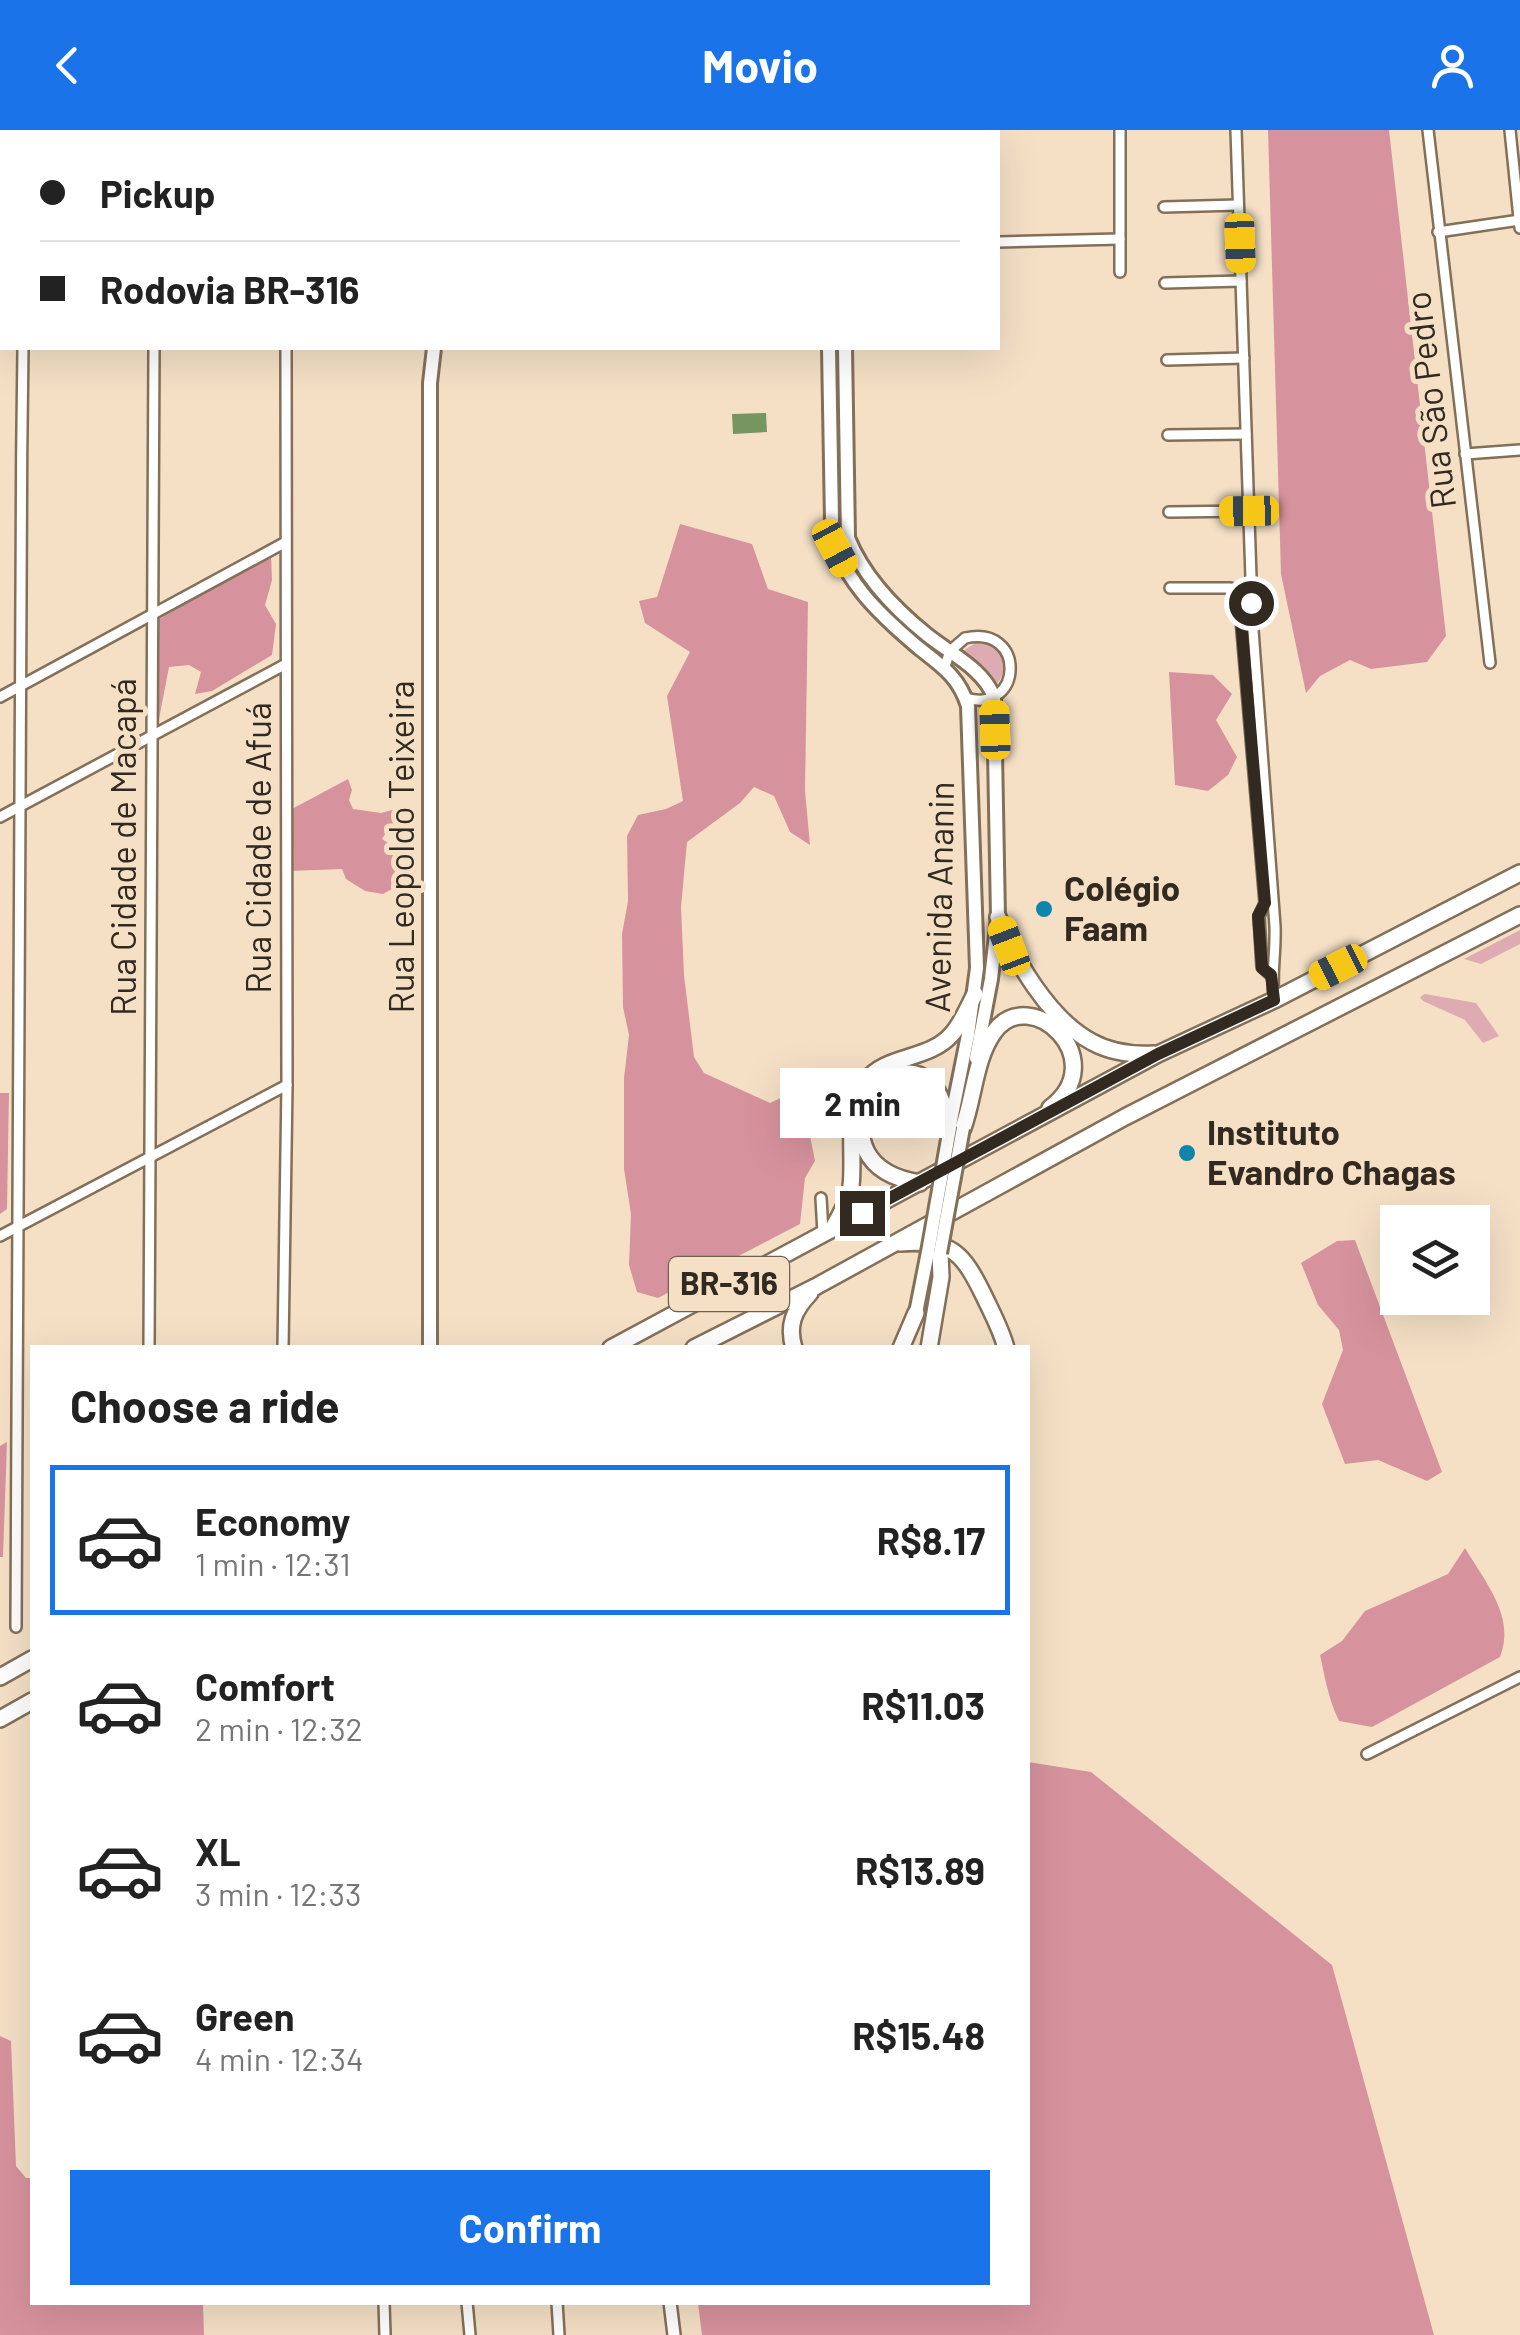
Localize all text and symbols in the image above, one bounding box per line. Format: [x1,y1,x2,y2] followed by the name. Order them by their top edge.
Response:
[40,38,95,93] icon: back
[702,38,818,92] text: Movio
[1425,38,1480,93] icon: person
[100,170,215,216] text: Pickup
[1224,212,1256,274] car
[100,266,359,312] text: Rodovia BR-316
[1395,289,1463,511] street label: Rua São Pedro
[1219,495,1279,527] car
[808,514,862,582] car
[1229,581,1274,626] route start
[101,678,143,1016] street label: Rua Cidade de Macapá
[379,680,421,1014] street label: Rua Leopoldo Teixeira
[979,699,1011,761] car
[236,702,278,994] street label: Rua Cidade de Afuá
[915,781,961,1013] street label: Avenida Ananin
[1064,866,1180,948] place label: Colégio Faam
[1033,898,1055,920] marker: Colégio Faam
[984,913,1034,979] car
[1304,940,1372,994] car
[780,1068,944,1138] callout: 2 min
[824,1084,901,1122] text: 2 min
[1207,1110,1456,1192] place label: Instituto Evandro Chagas
[1176,1142,1198,1164] marker: Instituto Evandro Chagas
[840,1191,885,1236] route end
[1380,1205,1490,1315] map controls
[1380,1205,1490,1315] button: layers
[669,1257,789,1311] road number: BR-316
[70,1378,340,1432] text: Choose a ride
[75,1495,165,1585] icon: car
[195,1498,350,1544] text: Economy
[877,1517,985,1563] text: R$8.17
[195,1544,351,1582] text: 1 min · 12:31
[75,1660,165,1750] icon: car
[195,1663,335,1709] text: Comfort
[861,1682,985,1728] text: R$11.03
[195,1709,363,1747] text: 2 min · 12:32
[75,1825,165,1915] icon: car
[195,1828,241,1874] text: XL
[855,1847,985,1893] text: R$13.89
[195,1874,361,1912] text: 3 min · 12:33
[75,1990,165,2080] icon: car
[195,1993,295,2039] text: Green
[852,2012,985,2058] text: R$15.48
[195,2039,364,2077] text: 4 min · 12:34
[70,2170,990,2285] button: Confirm

